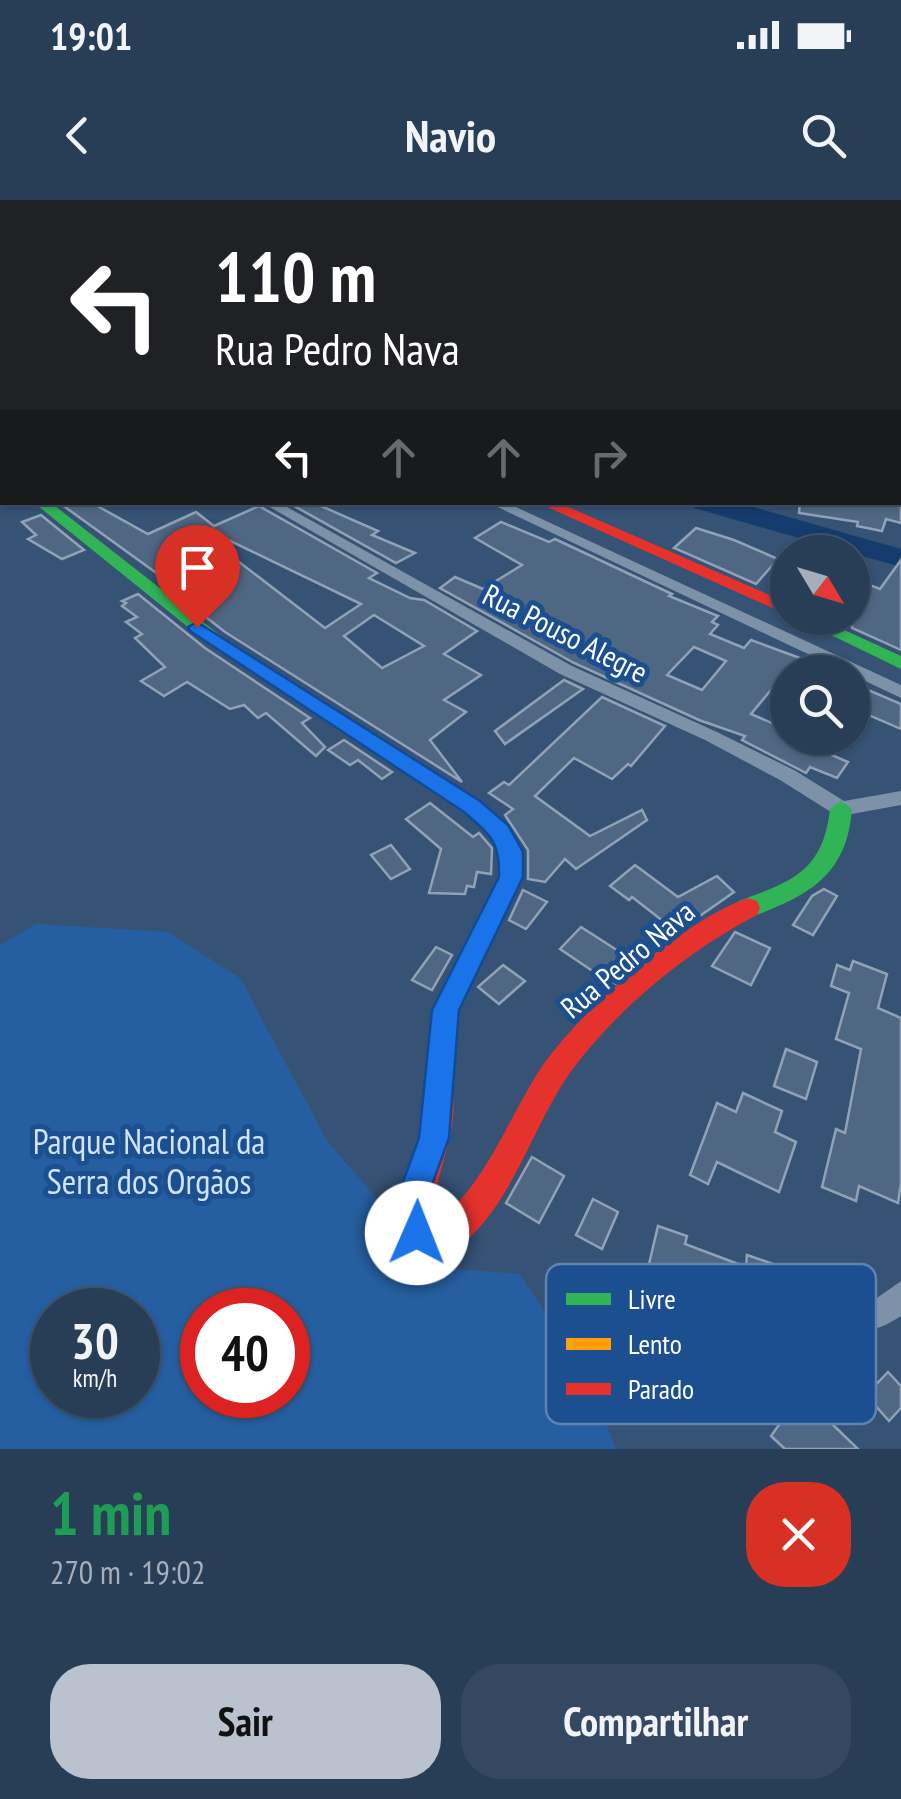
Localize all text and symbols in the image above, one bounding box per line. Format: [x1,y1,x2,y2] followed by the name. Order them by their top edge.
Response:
[50,11,132,60] text: 19:01
[405,106,496,164] text: Navio
[50,108,105,163] icon: back
[796,108,851,163] icon: search
[215,231,376,321] text: 110 m
[50,240,180,370] icon: left
[215,319,460,377] text: Rua Pedro Nava
[266,430,321,485] icon: left
[371,430,426,485] icon: ahead
[476,430,531,485] icon: ahead
[581,430,636,485] icon: right
[155,525,240,628] pin
[770,535,870,635] north arrow
[770,535,870,755] map controls
[170,540,225,595] icon: arrive
[477,574,655,691] street label: Rua Pouso Alegre
[770,655,870,755] button: search
[552,891,702,1026] street label: Rua Pedro Nava
[33,1118,265,1204] park label: Parque Nacional da Serra dos Orgãos
[365,1181,469,1285] position arrow
[546,1264,876,1424] legend
[628,1280,676,1317] text: Livre
[180,1288,310,1418] speed limit sign: 40
[71,1308,119,1373] text: 30
[628,1325,682,1362] text: Lento
[73,1362,117,1394] text: km/h
[628,1370,694,1407] text: Parado
[50,1474,171,1552] text: 1 min
[746,1482,851,1587] button: close
[50,1551,205,1593] text: 270 m · 19:02
[50,1664,441,1779] button: Sair
[461,1664,851,1779] button: Compartilhar

